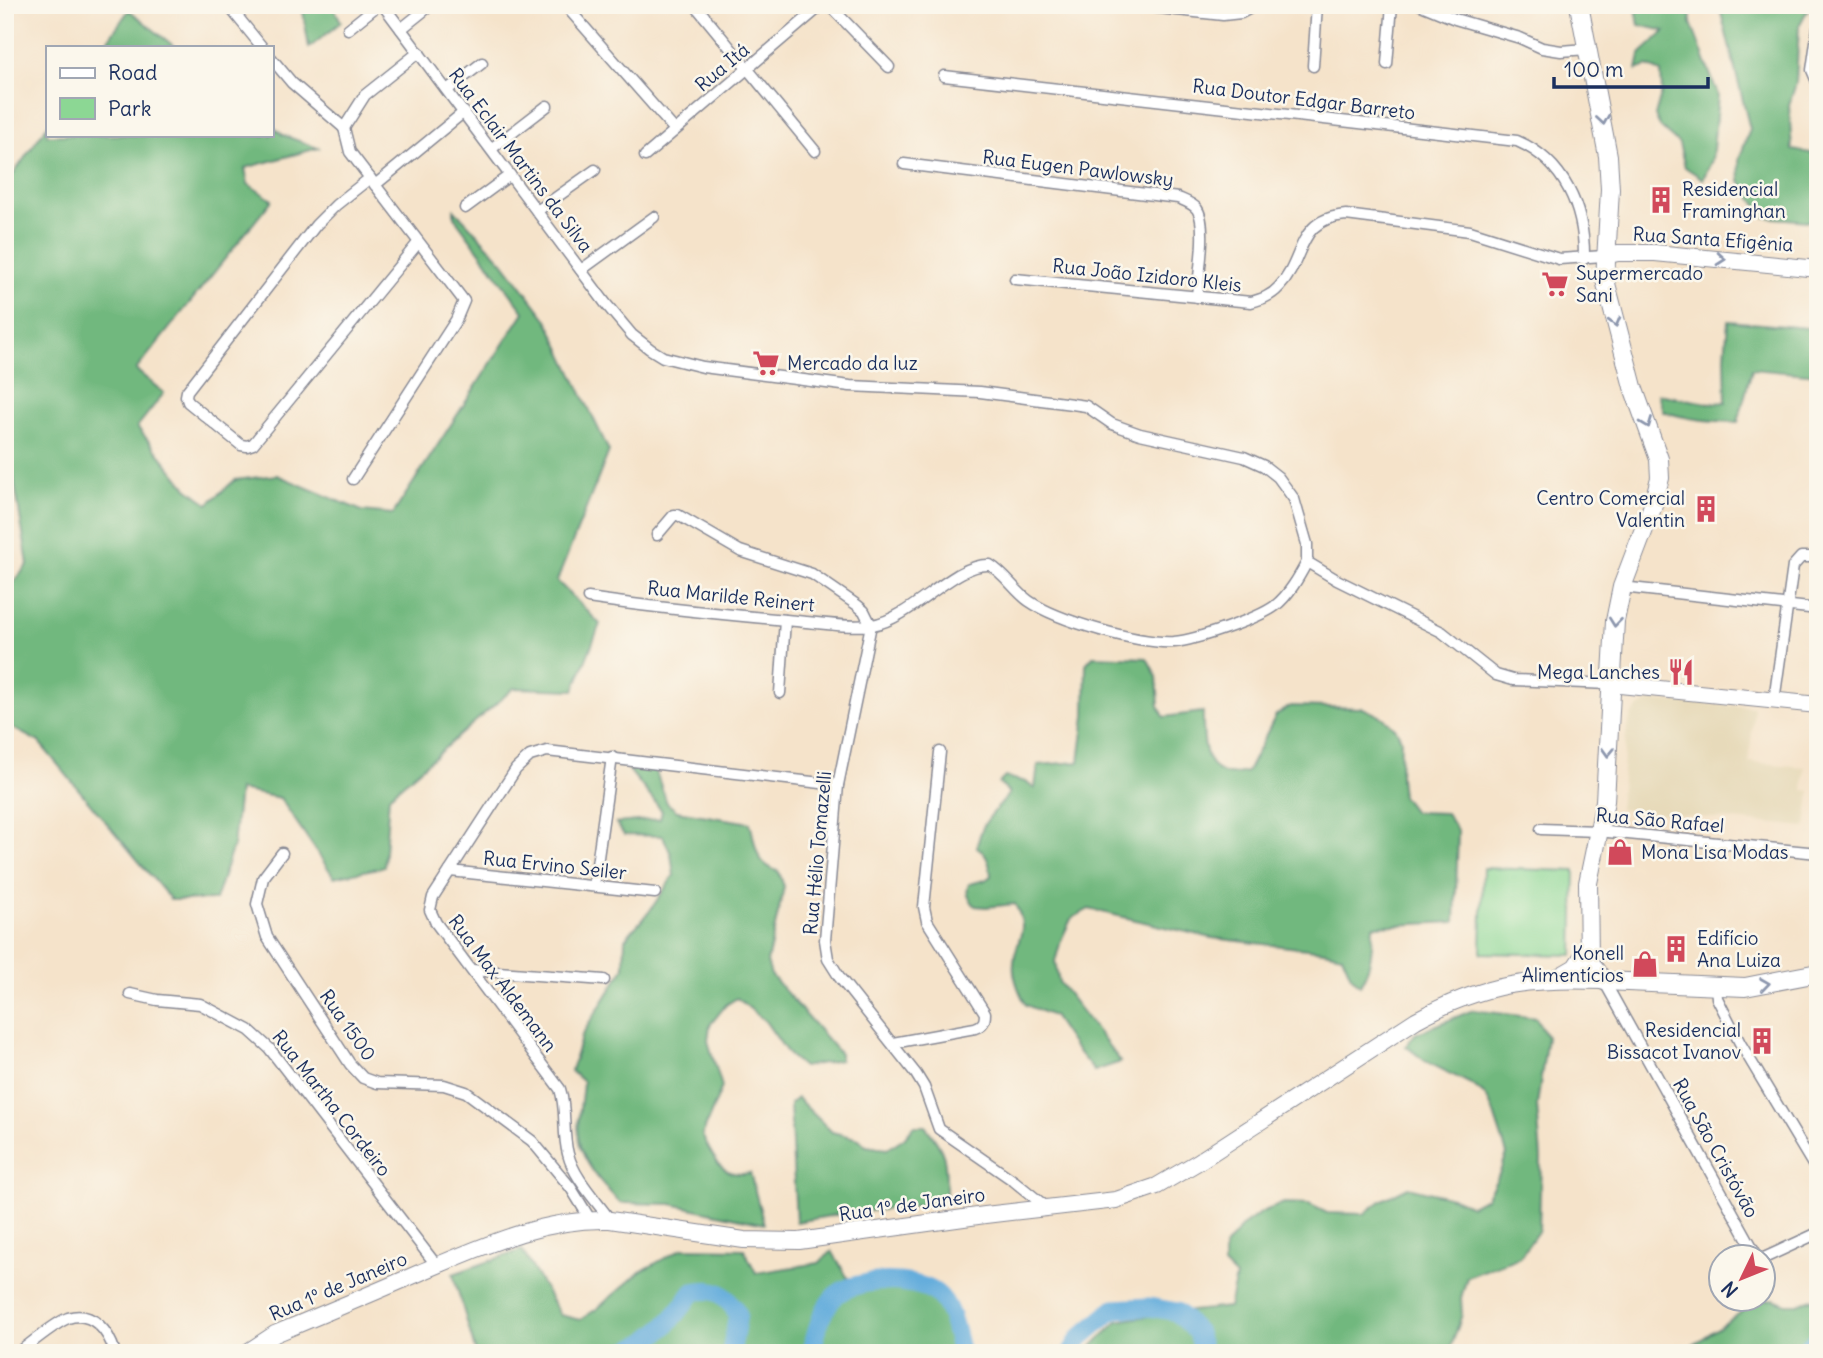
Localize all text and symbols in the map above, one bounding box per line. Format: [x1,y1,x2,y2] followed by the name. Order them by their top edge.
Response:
[690,37,754,97] street label: Rua Itá
[46,46,273,136] legend
[1554,46,1708,90] scale bar
[1564,56,1623,83] text: 100 m
[108,59,157,86] text: Road
[444,63,598,257] street label: Rua Eclair Martins da Silva
[1191,73,1417,125] street label: Rua Doutor Edgar Barreto
[108,95,151,122] text: Park
[1595,114,1610,126] one-way arrow
[981,144,1175,192] street label: Rua Eugen Pawlowsky
[1682,177,1786,223] place label: Residencial Framinghan
[1646,185,1676,215] building icon: Residencial Framinghan
[1632,221,1794,257] street label: Rua Santa Efigênia
[1715,252,1727,267] one-way arrow
[1051,253,1243,297] street label: Rua João Izidoro Kleis
[1576,261,1703,307] place label: Supermercado Sani
[1540,269,1570,299] supermarket icon: Supermercado Sani
[1606,316,1621,328] one-way arrow
[751,348,781,378] supermarket icon: Mercado da luz
[787,351,918,375] place label: Mercado da luz
[1638,416,1652,428] one-way arrow
[1536,486,1685,532] place label: Centro Comercial Valentin
[1691,494,1721,524] building icon: Centro Comercial Valentin
[646,575,816,617] street label: Rua Marilde Reinert
[1608,616,1623,628] one-way arrow
[1666,657,1696,687] restaurant icon: Mega Lanches
[1537,660,1660,684] place label: Mega Lanches
[1601,747,1616,758] one-way arrow
[798,770,836,936] street label: Rua Hélio Tomazelli
[1595,802,1725,838] street label: Rua São Rafael
[1605,837,1635,867] shop icon: Mona Lisa Modas
[1641,840,1789,864] place label: Mona Lisa Modas
[482,846,628,884] street label: Rua Ervino Seiler
[444,910,562,1056] street label: Rua Max Aldemann
[1697,926,1781,972] place label: Edifício Ana Luiza
[1661,934,1691,964] building icon: Edifício Ana Luiza
[1522,941,1624,987] place label: Konell Alimentícios
[1630,949,1660,979] shop icon: Konell Alimentícios
[1759,977,1771,992] one-way arrow
[315,985,381,1065] street label: Rua 1500
[1607,1018,1741,1064] place label: Residencial Bissacot Ivanov
[267,1025,397,1181] street label: Rua Martha Cordeiro
[1747,1026,1777,1056] building icon: Residencial Bissacot Ivanov
[1668,1074,1764,1222] street label: Rua São Cristóvão
[837,1182,987,1226] street label: Rua 1º de Janeiro
[1708,1242,1778,1312] north arrow
[266,1246,410,1326] street label: Rua 1º de Janeiro
[1716,1277,1743,1303] text: N

